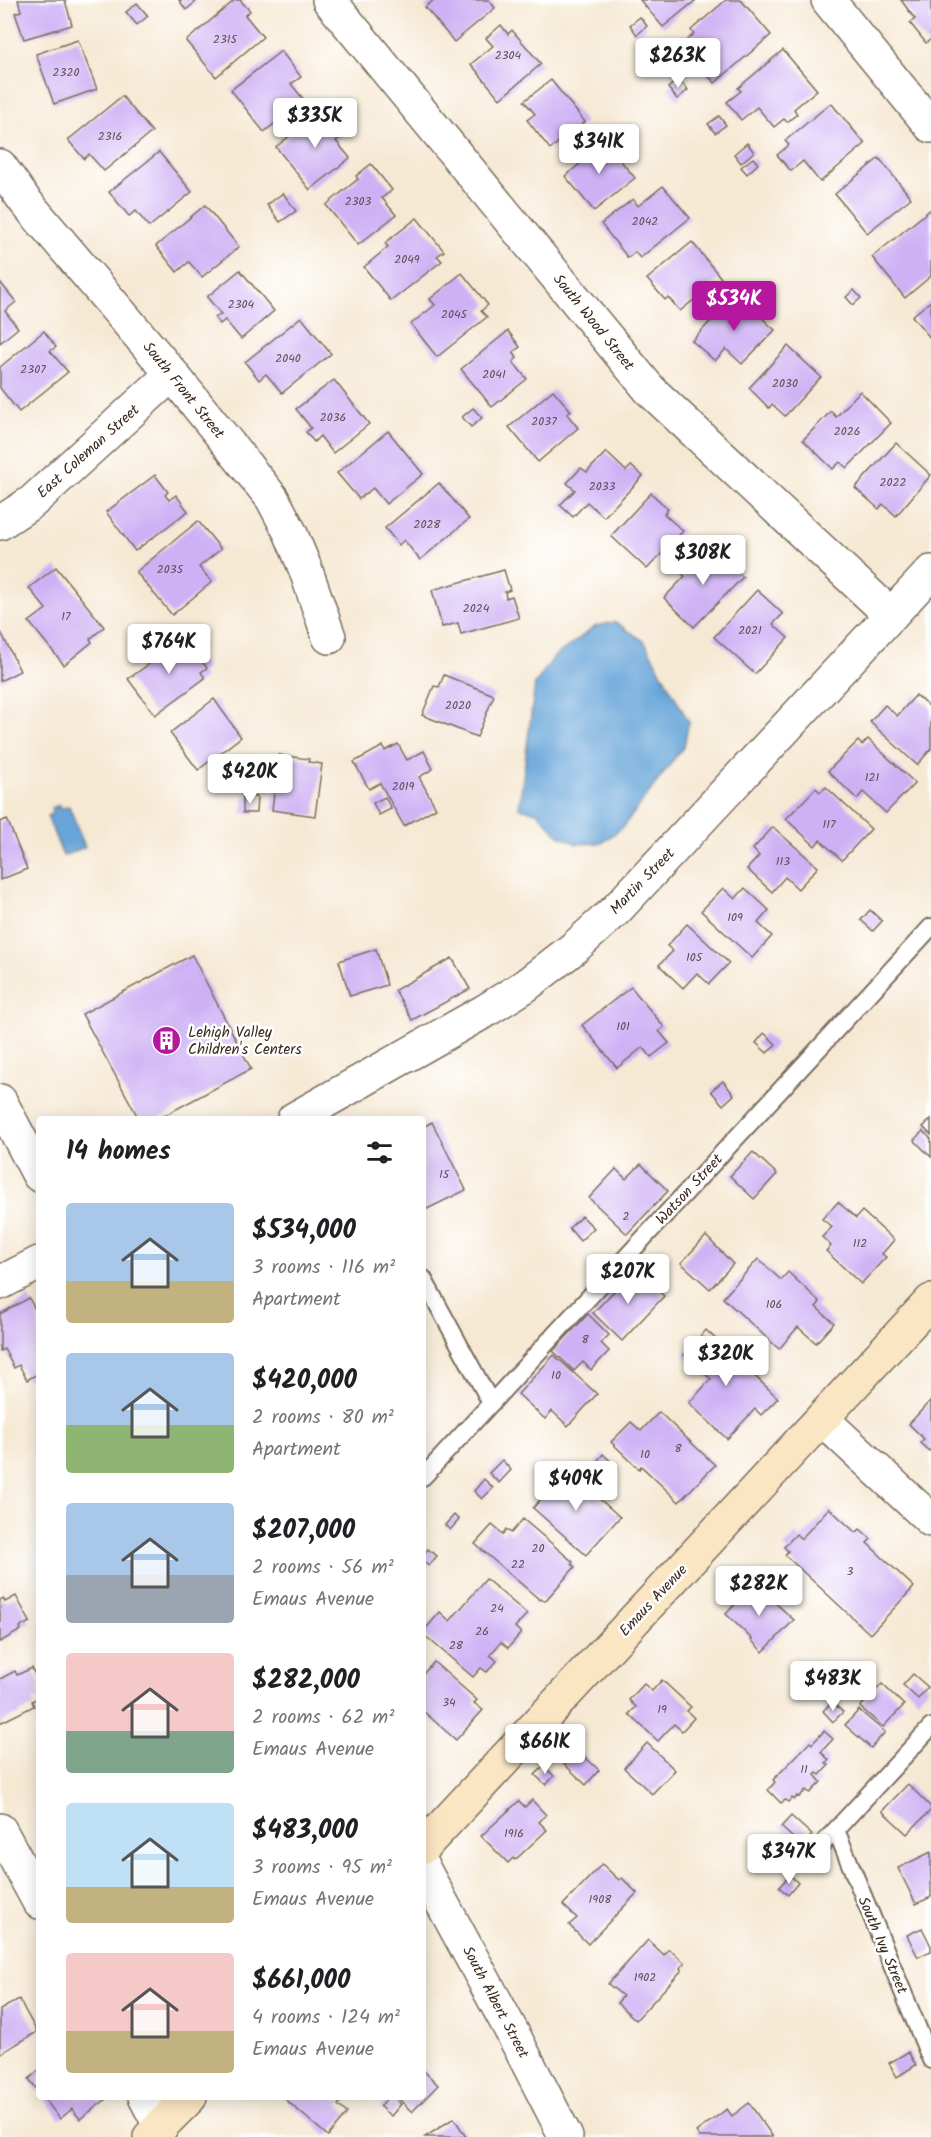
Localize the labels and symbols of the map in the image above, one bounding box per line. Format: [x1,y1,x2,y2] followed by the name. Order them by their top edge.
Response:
[213,30,239,49] house number: 2315
[636,38,720,89] pin: $263K
[495,46,522,65] house number: 2304
[53,63,79,82] house number: 2320
[273,98,357,149] pin: $335K
[557,124,641,175] pin: $341K
[98,127,122,146] house number: 2316
[345,192,371,211] house number: 2303
[632,212,658,231] house number: 2042
[394,250,420,269] house number: 2049
[547,269,640,376] street label: South Wood Street
[692,281,776,332] pin: $534K
[228,295,255,314] house number: 2304
[441,305,469,324] house number: 2045
[136,337,230,445] street label: South Front Street
[275,349,301,368] house number: 2040
[20,360,46,379] house number: 2307
[482,365,506,384] house number: 2041
[772,374,798,393] house number: 2030
[32,399,146,505] street label: East Coleman Street
[320,408,346,427] house number: 2036
[531,412,557,431] house number: 2037
[834,422,860,441] house number: 2026
[880,473,906,492] house number: 2022
[589,477,615,496] house number: 2033
[413,515,441,534] house number: 2028
[661,535,745,586] pin: $308K
[157,560,185,579] house number: 2035
[463,599,490,618] house number: 2024
[61,607,71,626] house number: 17
[738,621,762,640] house number: 2021
[127,624,211,675] pin: $764K
[445,696,471,715] house number: 2020
[208,754,292,805] pin: $420K
[865,768,879,787] house number: 121
[392,777,414,796] house number: 2019
[822,815,836,834] house number: 117
[604,843,681,921] street label: Martin Street
[776,852,790,871] house number: 113
[727,908,743,927] house number: 109
[686,948,704,967] house number: 105
[616,1017,630,1036] house number: 101
[188,1021,302,1062] place label: Lehigh Valley Children's Centers
[151,1025,183,1057] building icon: Lehigh Valley Children's Centers
[650,1149,729,1231] street label: Watson Street
[439,1165,451,1184] house number: 15
[623,1207,630,1226] house number: 2
[853,1234,867,1253] house number: 112
[586,1254,670,1305] pin: $207K
[766,1295,782,1314] house number: 106
[581,1330,589,1349] house number: 8
[684,1336,768,1387] pin: $320K
[551,1366,561,1385] house number: 10
[674,1439,682,1458] house number: 8
[640,1445,650,1464] house number: 10
[534,1461,618,1512] pin: $409K
[532,1539,544,1558] house number: 20
[511,1555,525,1574] house number: 22
[614,1559,694,1642] street label: Emaus Avenue
[847,1562,854,1581] house number: 3
[717,1566,801,1617] pin: $282K
[490,1599,504,1618] house number: 24
[475,1622,489,1641] house number: 26
[449,1636,464,1655] house number: 28
[791,1661,875,1712] pin: $483K
[442,1693,456,1712] house number: 34
[657,1700,667,1719] house number: 19
[503,1724,587,1775] pin: $661K
[800,1760,808,1779] house number: 11
[504,1824,524,1843] house number: 1916
[747,1834,831,1885] pin: $347K
[589,1890,612,1909] house number: 1908
[851,1893,914,1998] street label: South Ivy Street
[455,1942,535,2063] street label: South Albert Street
[634,1968,656,1987] house number: 1902

